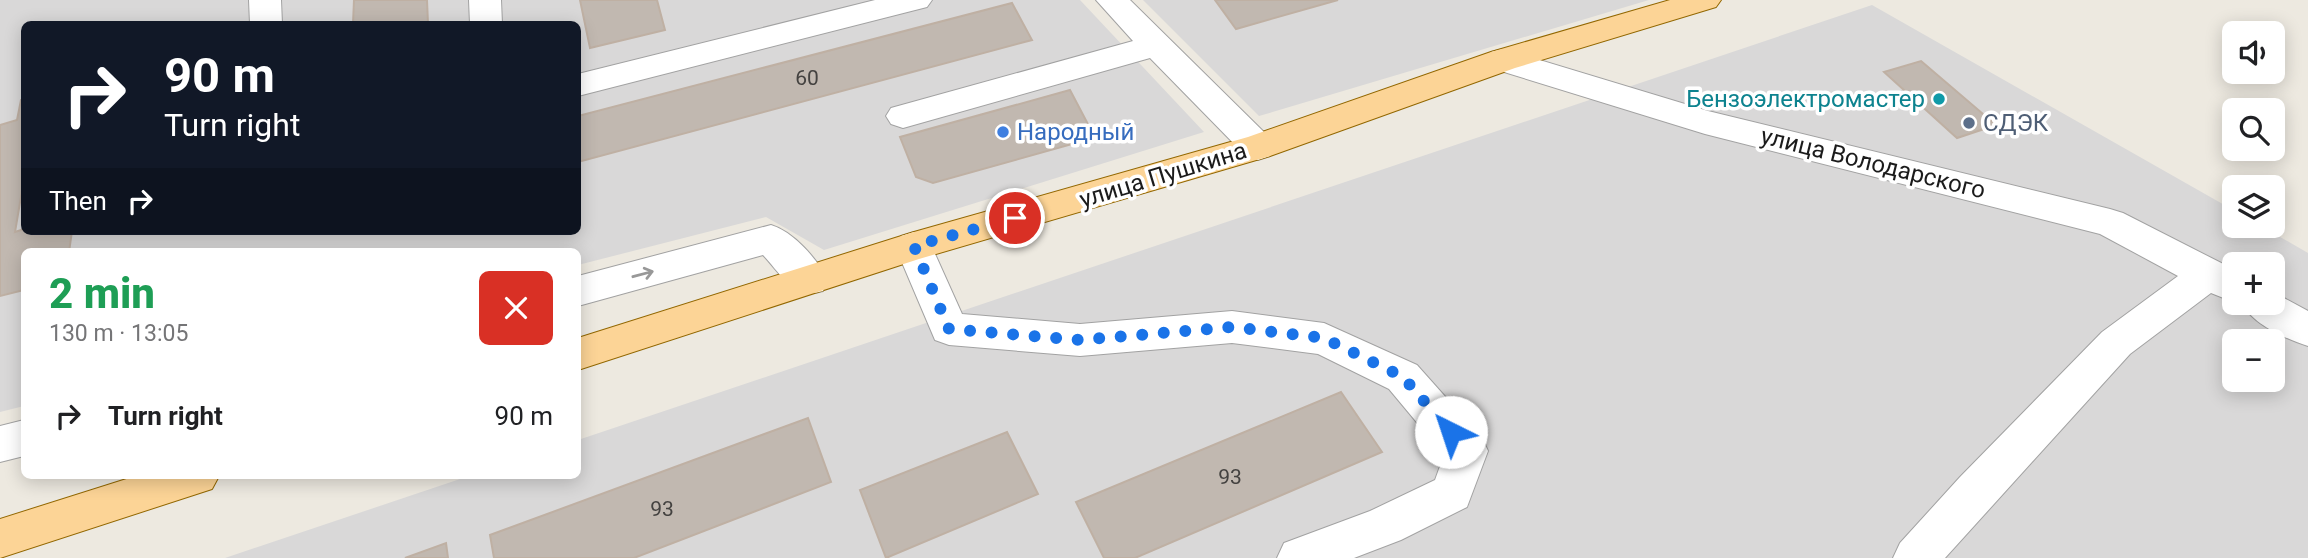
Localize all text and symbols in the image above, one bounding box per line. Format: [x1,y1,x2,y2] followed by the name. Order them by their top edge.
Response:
[2222,21,2285,392] map controls
[2222,21,2285,84] button: sound
[164,47,275,104] text: 90 m
[49,49,140,140] icon: right
[795,66,819,90] house number: 60
[1686,85,1925,113] place label: Бензоэлектромастер
[1931,91,1947,107] marker: Бензоэлектромастер
[2222,98,2285,161] button: search
[164,106,300,144] text: Turn right
[1983,109,2049,137] place label: СДЭК
[1961,115,1977,131] marker: СДЭК
[1017,118,1134,146] place label: Народный
[1758,122,1988,204] street label: улица Володарского
[995,124,1011,140] marker: Народный
[1076,136,1250,214] street label: улица Пушкина
[2222,175,2285,238] button: layers
[121,182,159,220] icon: right
[49,186,107,216] text: Then
[985,188,1045,248] pin
[996,199,1034,237] icon: arrive
[2222,252,2285,315] button: +
[632,266,654,279] one-way arrow
[49,269,155,318] text: 2 min
[479,271,553,345] button: close
[49,320,188,347] text: 130 m · 13:05
[2222,329,2285,392] button: −
[1414,395,1488,469] position arrow
[49,397,87,435] icon: right
[108,401,223,431] text: Turn right
[495,401,553,431] text: 90 m
[1218,465,1242,489] house number: 93
[650,497,674,521] house number: 93

